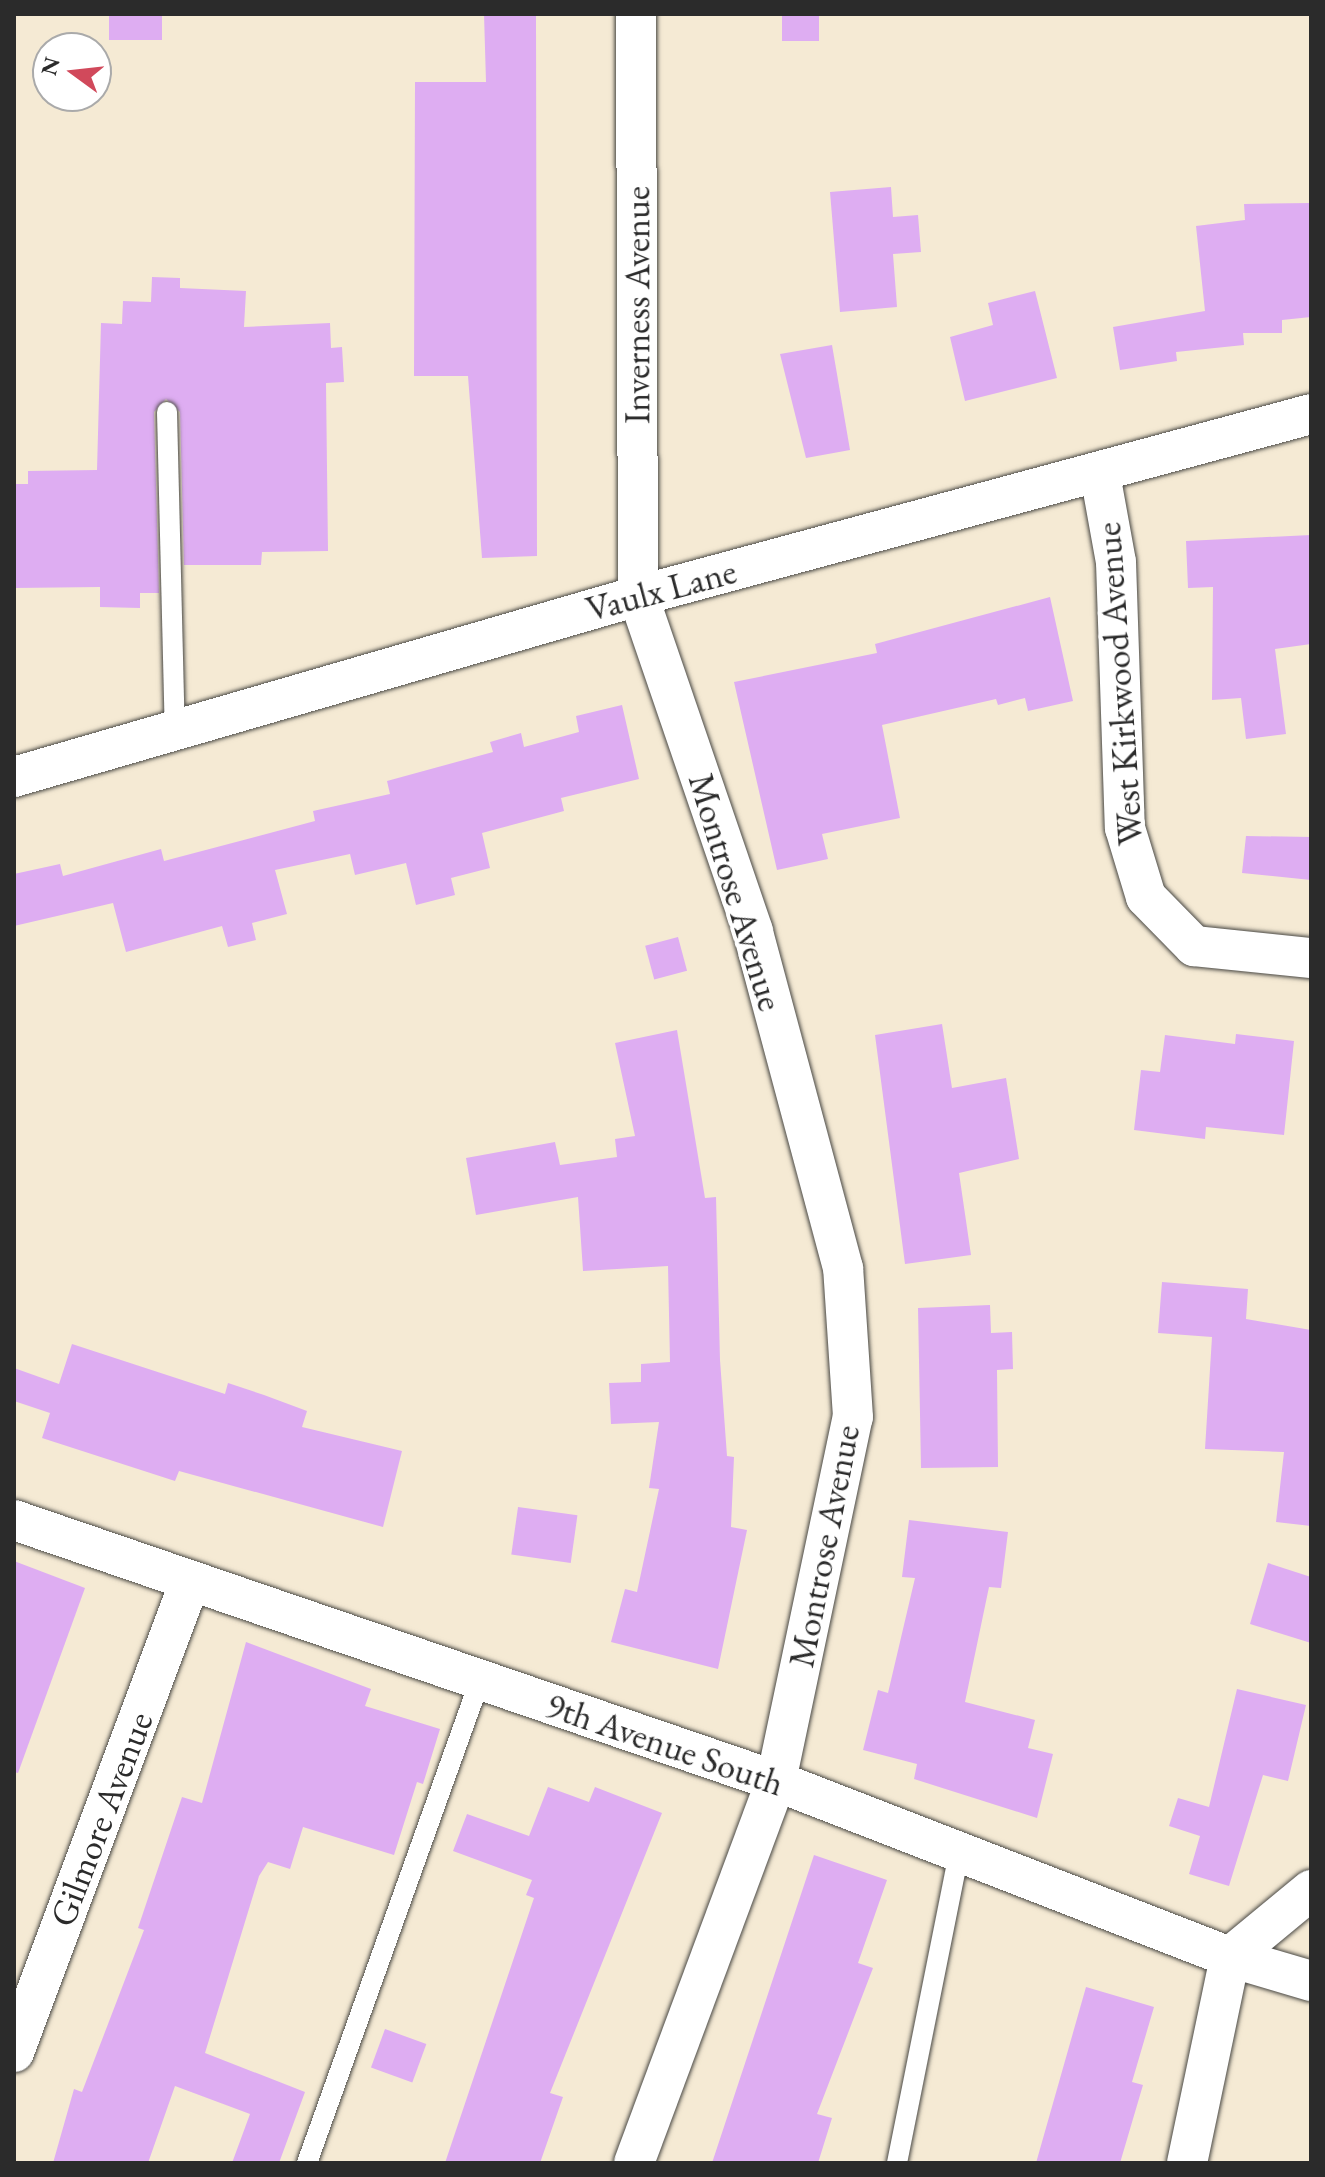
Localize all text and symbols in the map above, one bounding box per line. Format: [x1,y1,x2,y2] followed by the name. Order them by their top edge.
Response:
[32,32,112,112] north arrow
[34,54,67,79] text: N
[615,186,659,424] street label: Inverness Avenue
[1086,521,1152,847] street label: West Kirkwood Avenue
[581,549,741,631] street label: Vaulx Lane
[679,768,793,1016] street label: Montrose Avenue
[779,1421,869,1671] street label: Montrose Avenue
[541,1683,789,1805] street label: 9th Avenue South
[40,1706,162,1932] street label: Gilmore Avenue

